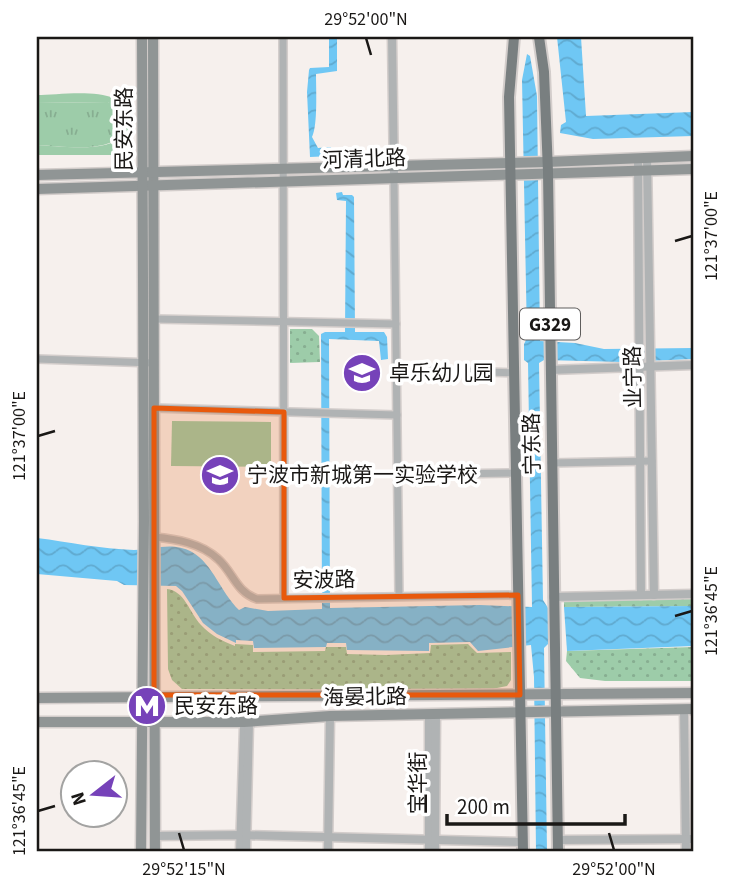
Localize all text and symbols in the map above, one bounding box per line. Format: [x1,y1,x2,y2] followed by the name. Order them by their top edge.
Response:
[324,7,408,32] text: 29°52'00"N
[109,87,139,171] street label: 民安东路
[322,143,406,175] street label: 河清北路
[699,191,724,281] text: 121°37'00"E
[520,308,580,340] road number: G329
[617,345,649,409] street label: 业宁路
[341,352,383,394] school or university icon: 卓乐幼儿园
[389,358,494,388] place label: 卓乐幼儿园
[7,391,32,481] text: 121°37'00"E
[516,412,548,476] street label: 宁东路
[199,454,241,496] school or university icon: 宁波市新城第一实验学校
[247,460,478,490] place label: 宁波市新城第一实验学校
[292,564,356,596] street label: 安波路
[699,566,724,656] text: 121°36'45"E
[323,681,407,713] street label: 海晏北路
[126,685,168,727] metro station icon: 民安东路
[174,691,258,721] place label: 民安东路
[403,752,433,815] street label: 宝华街
[60,758,130,828] north arrow
[7,766,32,856] text: 121°36'45"E
[447,783,625,827] scale bar
[64,789,94,809] text: N
[457,792,510,822] text: 200 m
[142,857,226,882] text: 29°52'15"N
[572,857,656,882] text: 29°52'00"N

